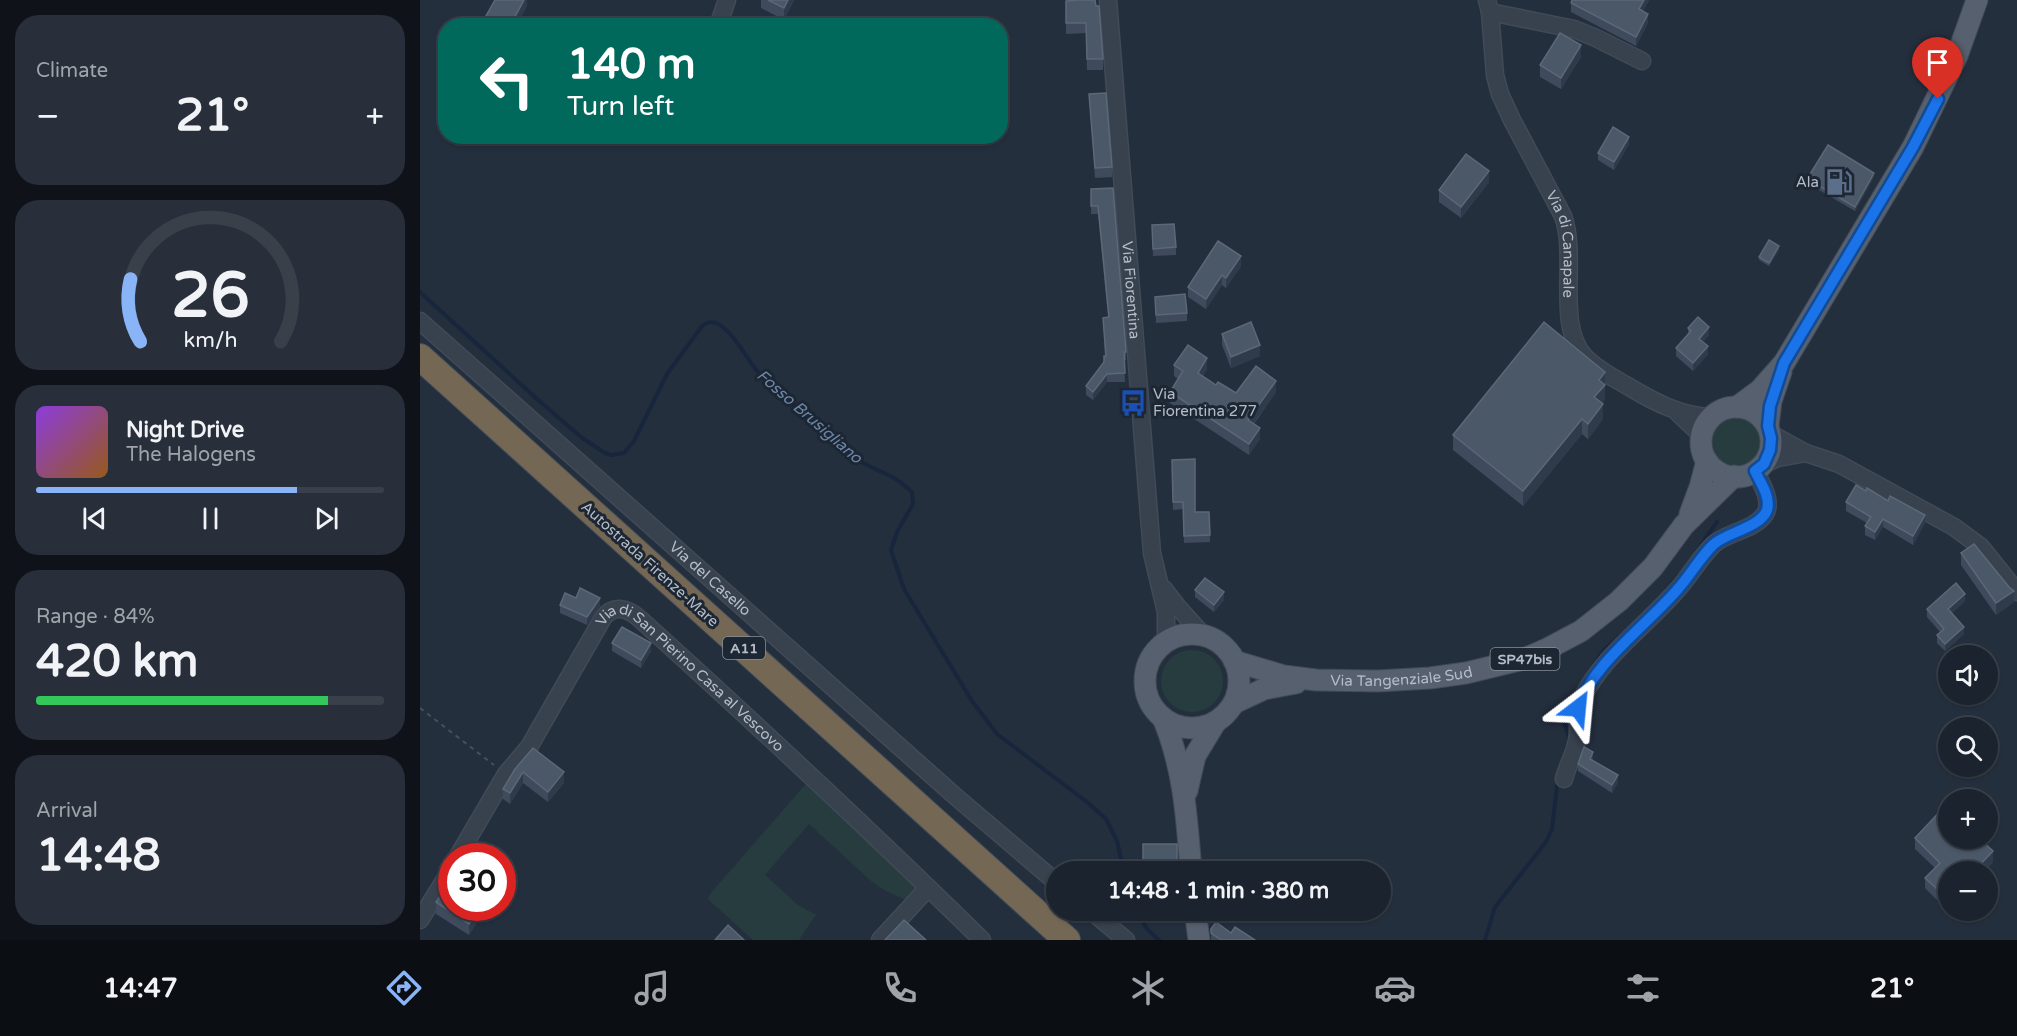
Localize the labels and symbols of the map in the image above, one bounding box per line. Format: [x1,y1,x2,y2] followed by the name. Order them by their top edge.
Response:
[1912,37,1963,99] pin
[1824,167,1854,197] fuel station icon: Ala
[1796,173,1819,191] place label: Ala
[1542,187,1578,298] street label: Via di Canapale
[1118,240,1144,340] street label: Via Fiorentina
[753,366,867,469] water label: Fosso Brusigliano
[1153,385,1257,420] place label: Via Fiorentina 277
[1118,388,1148,418] bus stop icon: Via Fiorentina 277
[578,498,722,630] street label: Autostrada Firenze-Mare
[666,538,755,620] street label: Via del Casello
[592,600,788,755] street label: Via di San Pierino Casa al Vescovo
[723,637,765,659] road number: A11
[1490,648,1560,670] road number: SP47bis
[1330,663,1474,690] street label: Via Tangenziale Sud
[1546,676,1610,740] position arrow
[438,843,516,921] speed limit sign: 30

